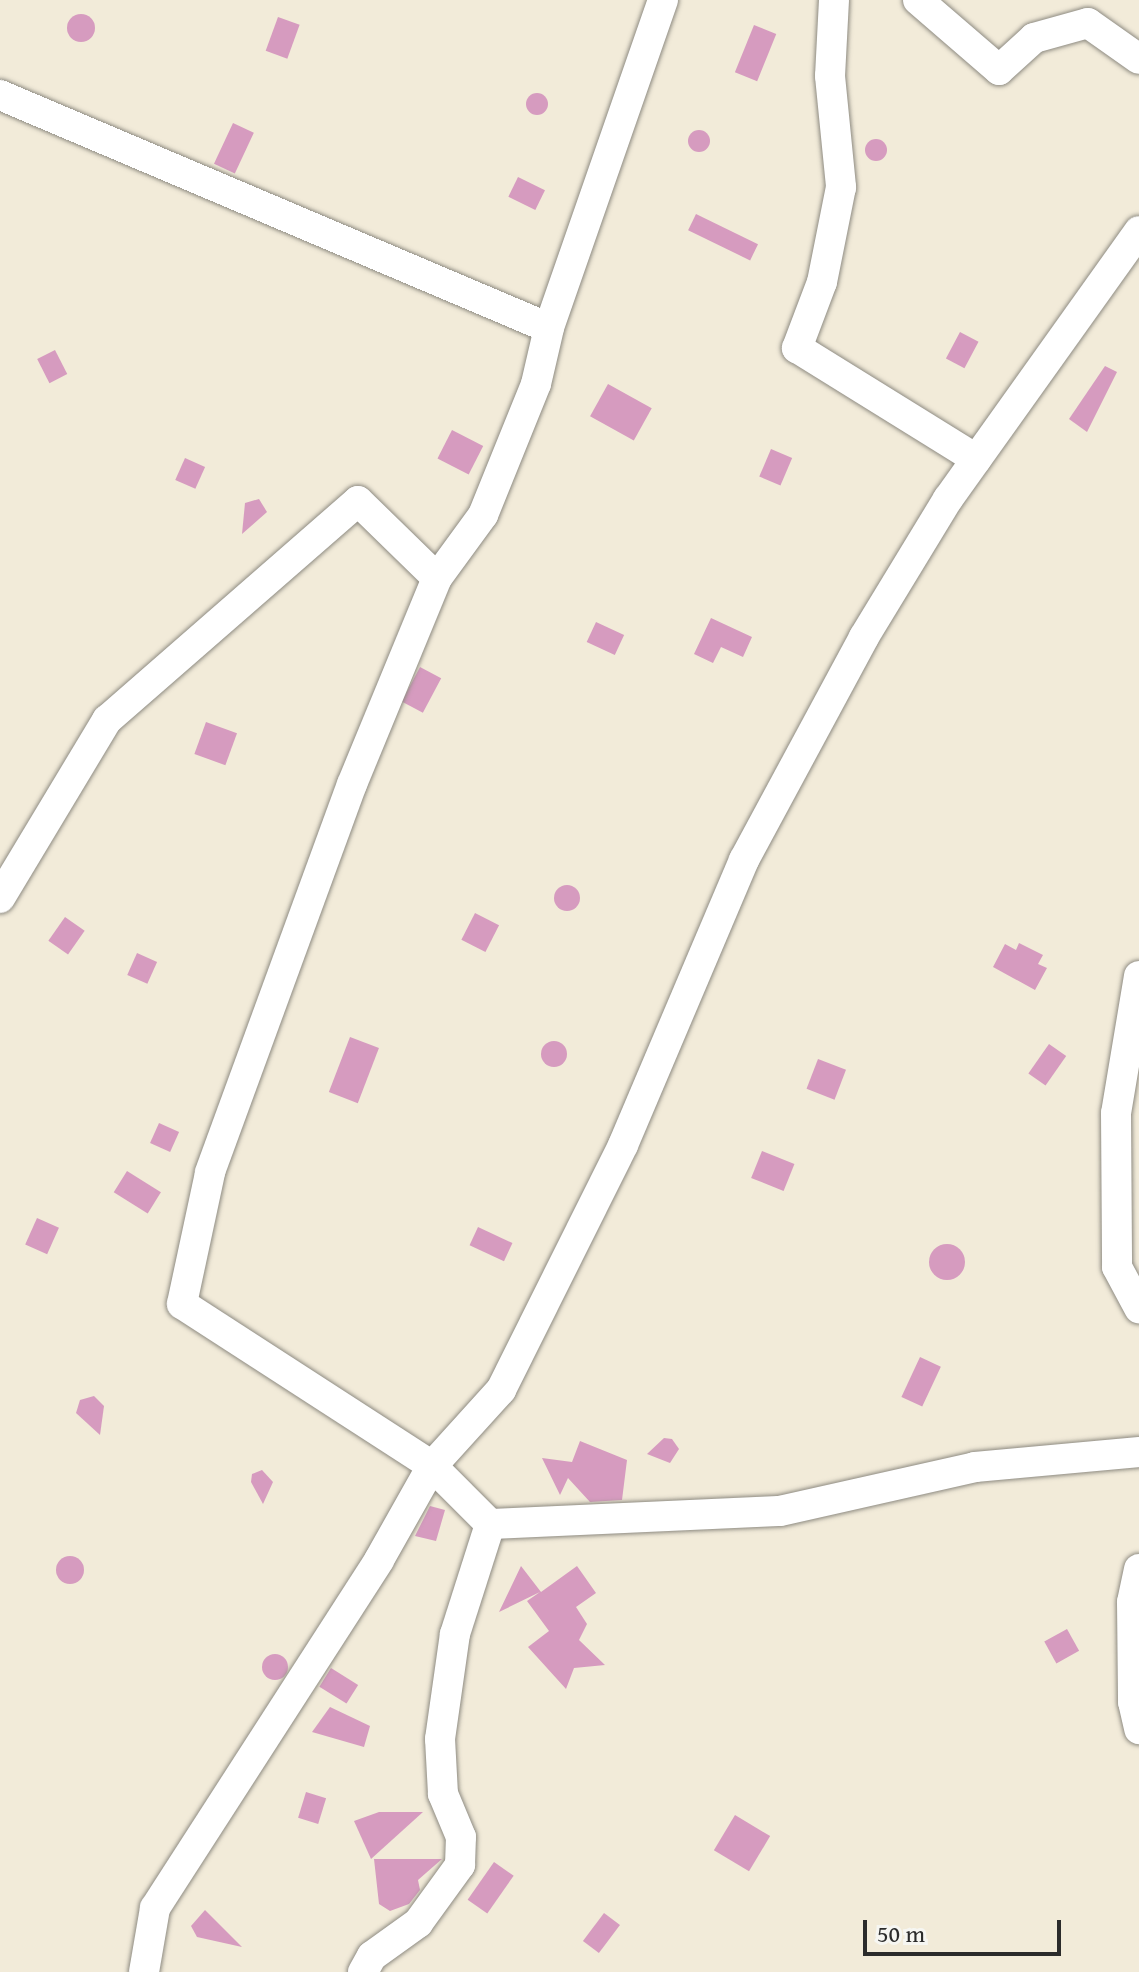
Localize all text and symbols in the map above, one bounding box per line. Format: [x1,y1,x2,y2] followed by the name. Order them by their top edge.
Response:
[867,1904,1065,1954] scale bar
[877,1916,925,1951] text: 50 m

